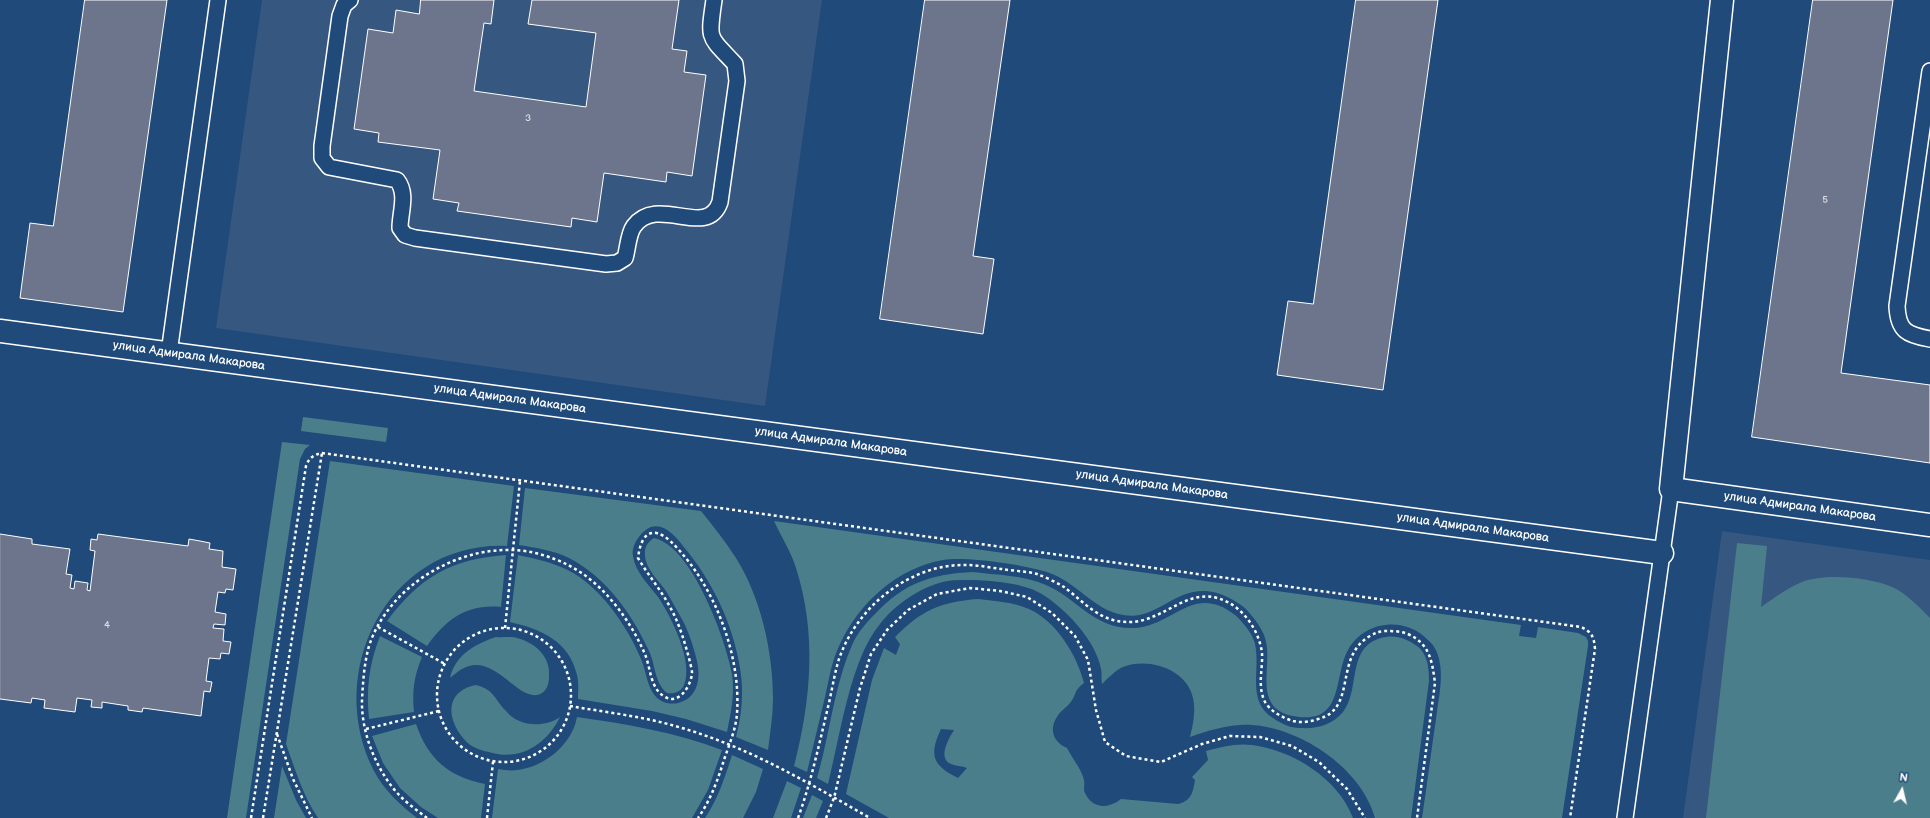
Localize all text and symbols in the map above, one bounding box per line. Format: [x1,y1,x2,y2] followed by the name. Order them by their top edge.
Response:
[525,112,531,124] house number: 3
[1822,194,1828,206] house number: 5
[112,338,266,374] street label: улица Адмирала Макарова
[433,381,587,417] street label: улица Адмирала Макарова
[754,424,908,460] street label: улица Адмирала Макарова
[1075,467,1229,503] street label: улица Адмирала Макарова
[1723,489,1877,525] street label: улица Адмирала Макарова
[1396,510,1550,546] street label: улица Адмирала Макарова
[104,619,110,631] house number: 4
[1882,770,1922,810] north arrow
[1899,771,1909,785] text: N

